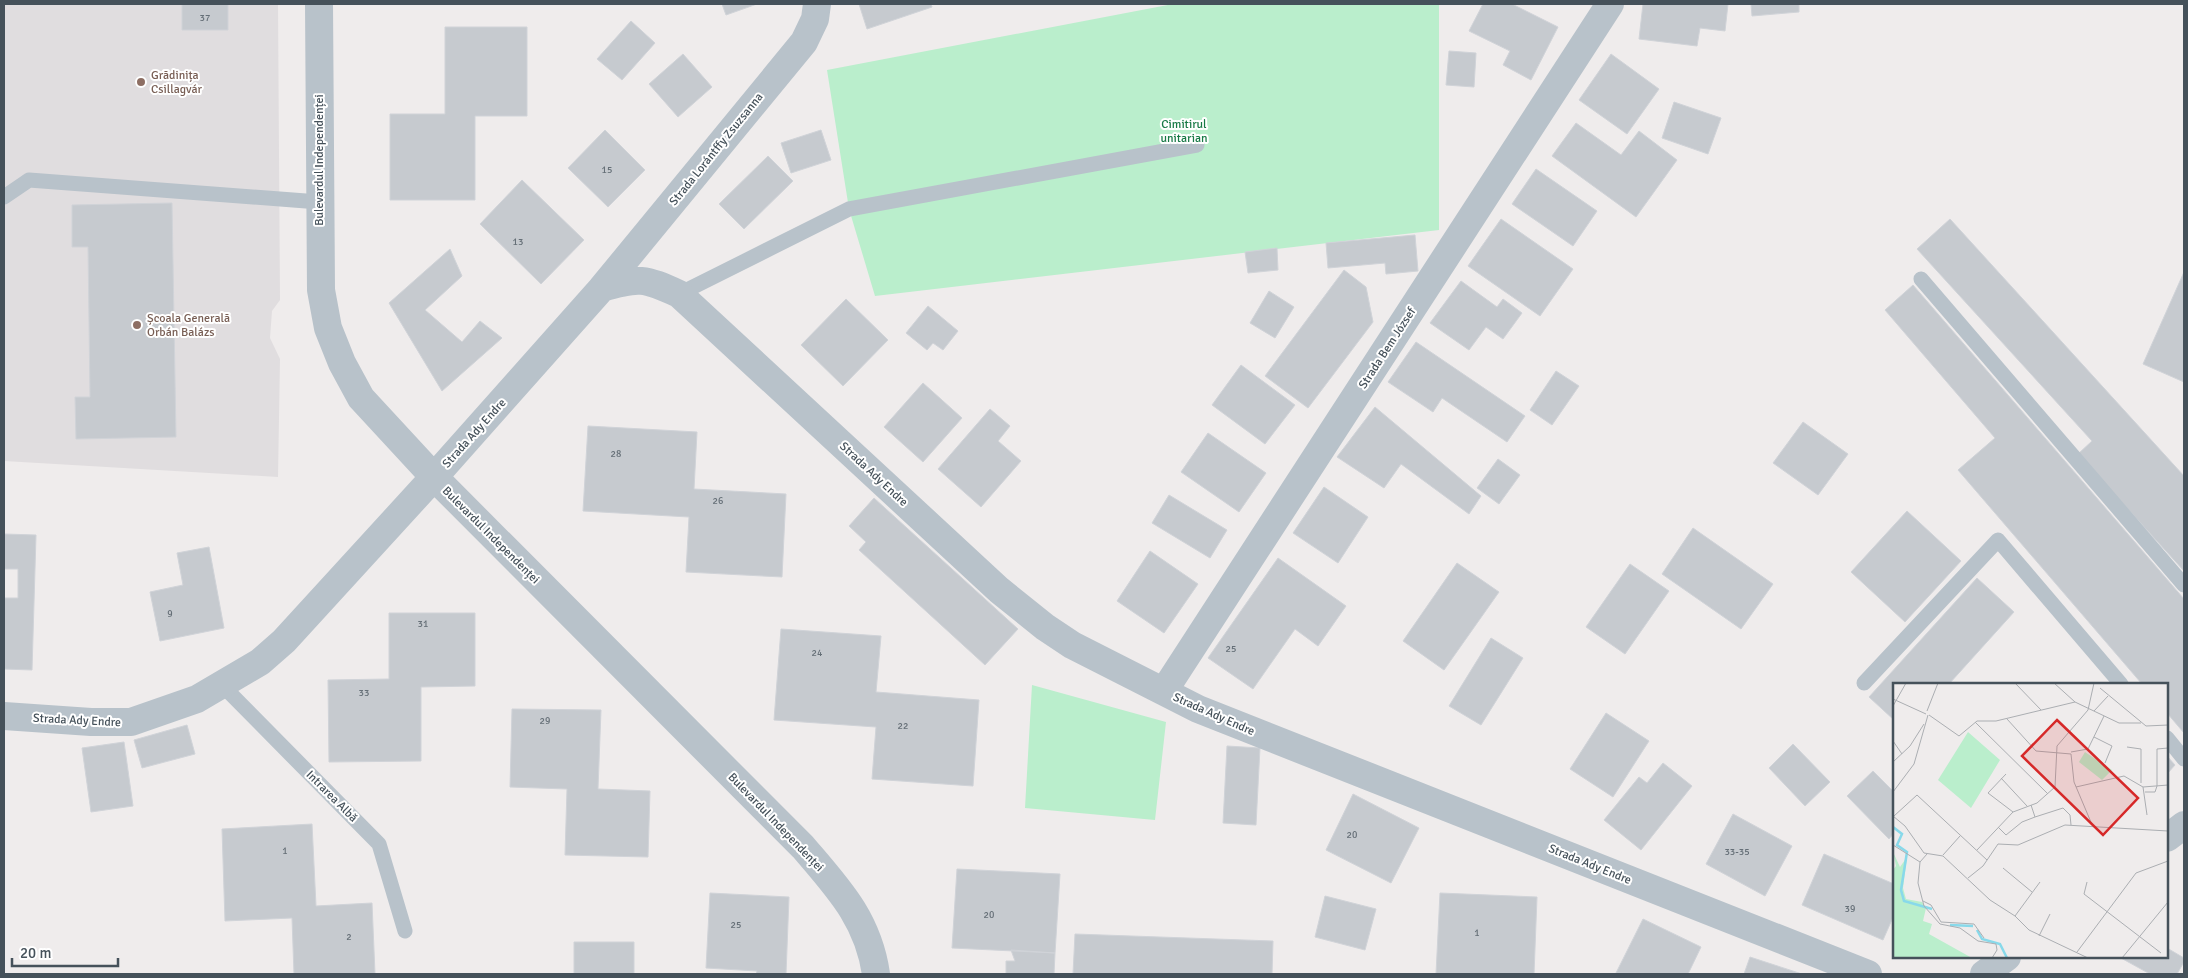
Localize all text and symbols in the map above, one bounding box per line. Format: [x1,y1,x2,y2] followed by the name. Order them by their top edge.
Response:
[200,12,210,24] house number: 37
[151,68,203,97] place label: Grădinița Csillagvár
[135,76,147,88] marker: Grădinița Csillagvár
[666,90,766,209] street label: Strada Lorántffy Zsuzsanna
[312,94,327,226] street label: Bulevardul Independenței
[1160,117,1208,146] park label: Cimitirul unitarian
[602,164,612,176] house number: 15
[513,236,523,248] house number: 13
[1356,304,1420,392] street label: Strada Bem József
[147,311,230,340] place label: Școala Generală Orbán Balázs
[131,319,143,331] marker: Școala Generală Orbán Balázs
[439,396,509,471] street label: Strada Ady Endre
[836,439,911,510] street label: Strada Ady Endre
[611,448,621,460] house number: 28
[439,484,542,587] street label: Bulevardul Independenței
[713,495,723,507] house number: 26
[167,608,173,620] house number: 9
[418,618,428,630] house number: 31
[1226,643,1236,655] house number: 25
[812,647,823,659] house number: 24
[1893,683,2168,958] inset map
[359,687,369,699] house number: 33
[1171,690,1257,739] street label: Strada Ady Endre
[33,711,121,730] street label: Strada Ady Endre
[540,715,550,727] house number: 29
[898,720,908,732] house number: 22
[303,767,361,825] street label: Intrarea Albă
[725,770,827,875] street label: Bulevardul Independenței
[1347,829,1357,841] house number: 20
[1546,841,1633,888] street label: Strada Ady Endre
[282,845,288,857] house number: 1
[1724,846,1750,858] house number: 33-35
[1845,903,1855,915] house number: 39
[984,909,994,921] house number: 20
[731,919,741,931] house number: 25
[1474,927,1480,939] house number: 1
[346,931,352,943] house number: 2
[12,936,119,968] scale bar
[20,944,51,962] text: 20 m

